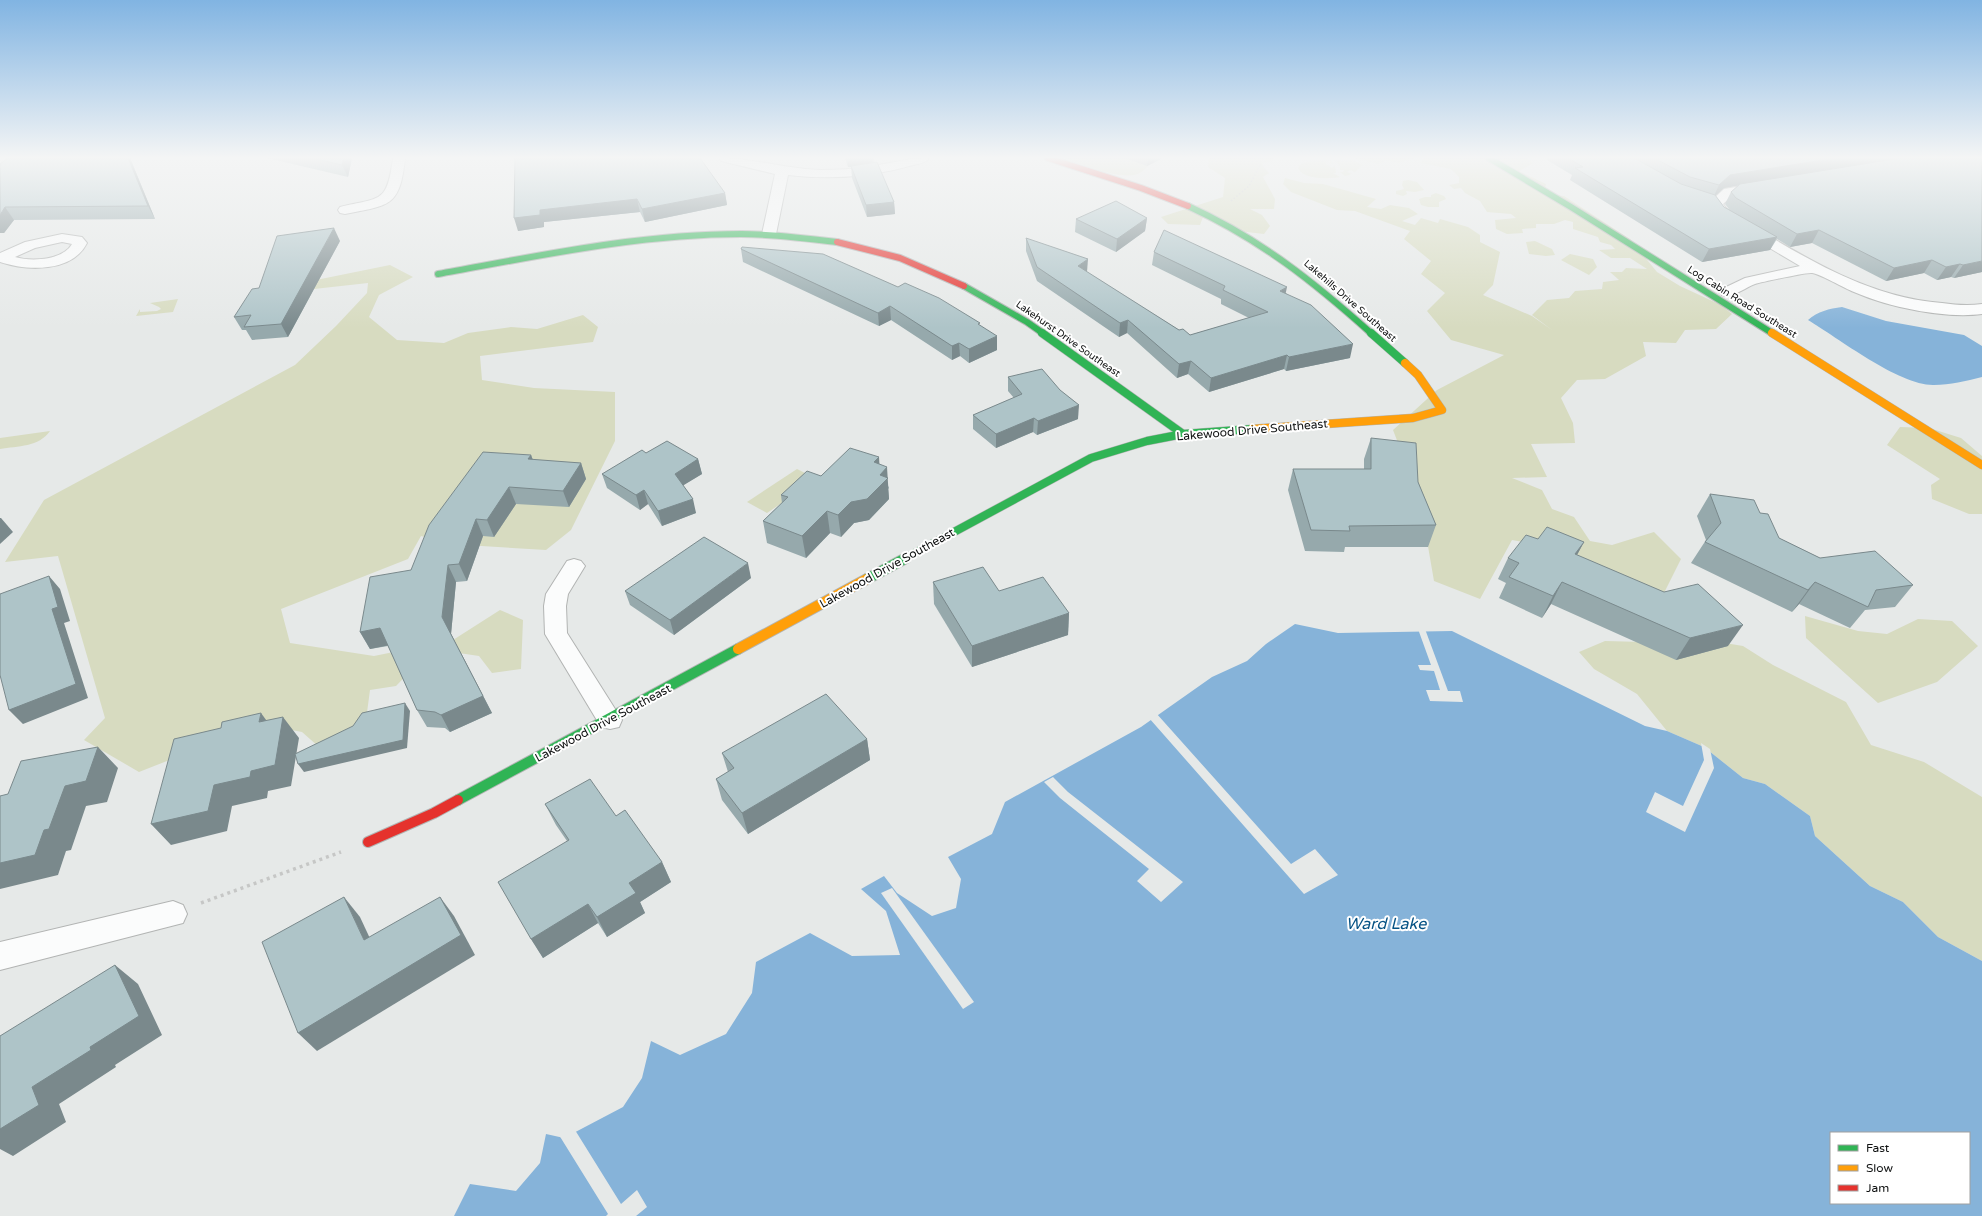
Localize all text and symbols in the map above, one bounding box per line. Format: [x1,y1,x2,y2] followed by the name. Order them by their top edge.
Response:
[1301,258,1399,345] street label: Lakehills Drive Southeast
[1685,263,1799,341] street label: Log Cabin Road Southeast
[1013,298,1123,380] street label: Lakehurst Drive Southeast
[1176,416,1329,444] street label: Lakewood Drive Southeast
[817,525,957,611] street label: Lakewood Drive Southeast
[533,681,674,765] street label: Lakewood Drive Southeast
[1346,914,1427,934] water label: Ward Lake
[1830,1132,1970,1204] legend
[1866,1141,1890,1155] text: Fast
[1866,1161,1893,1175] text: Slow
[1866,1181,1889,1195] text: Jam

